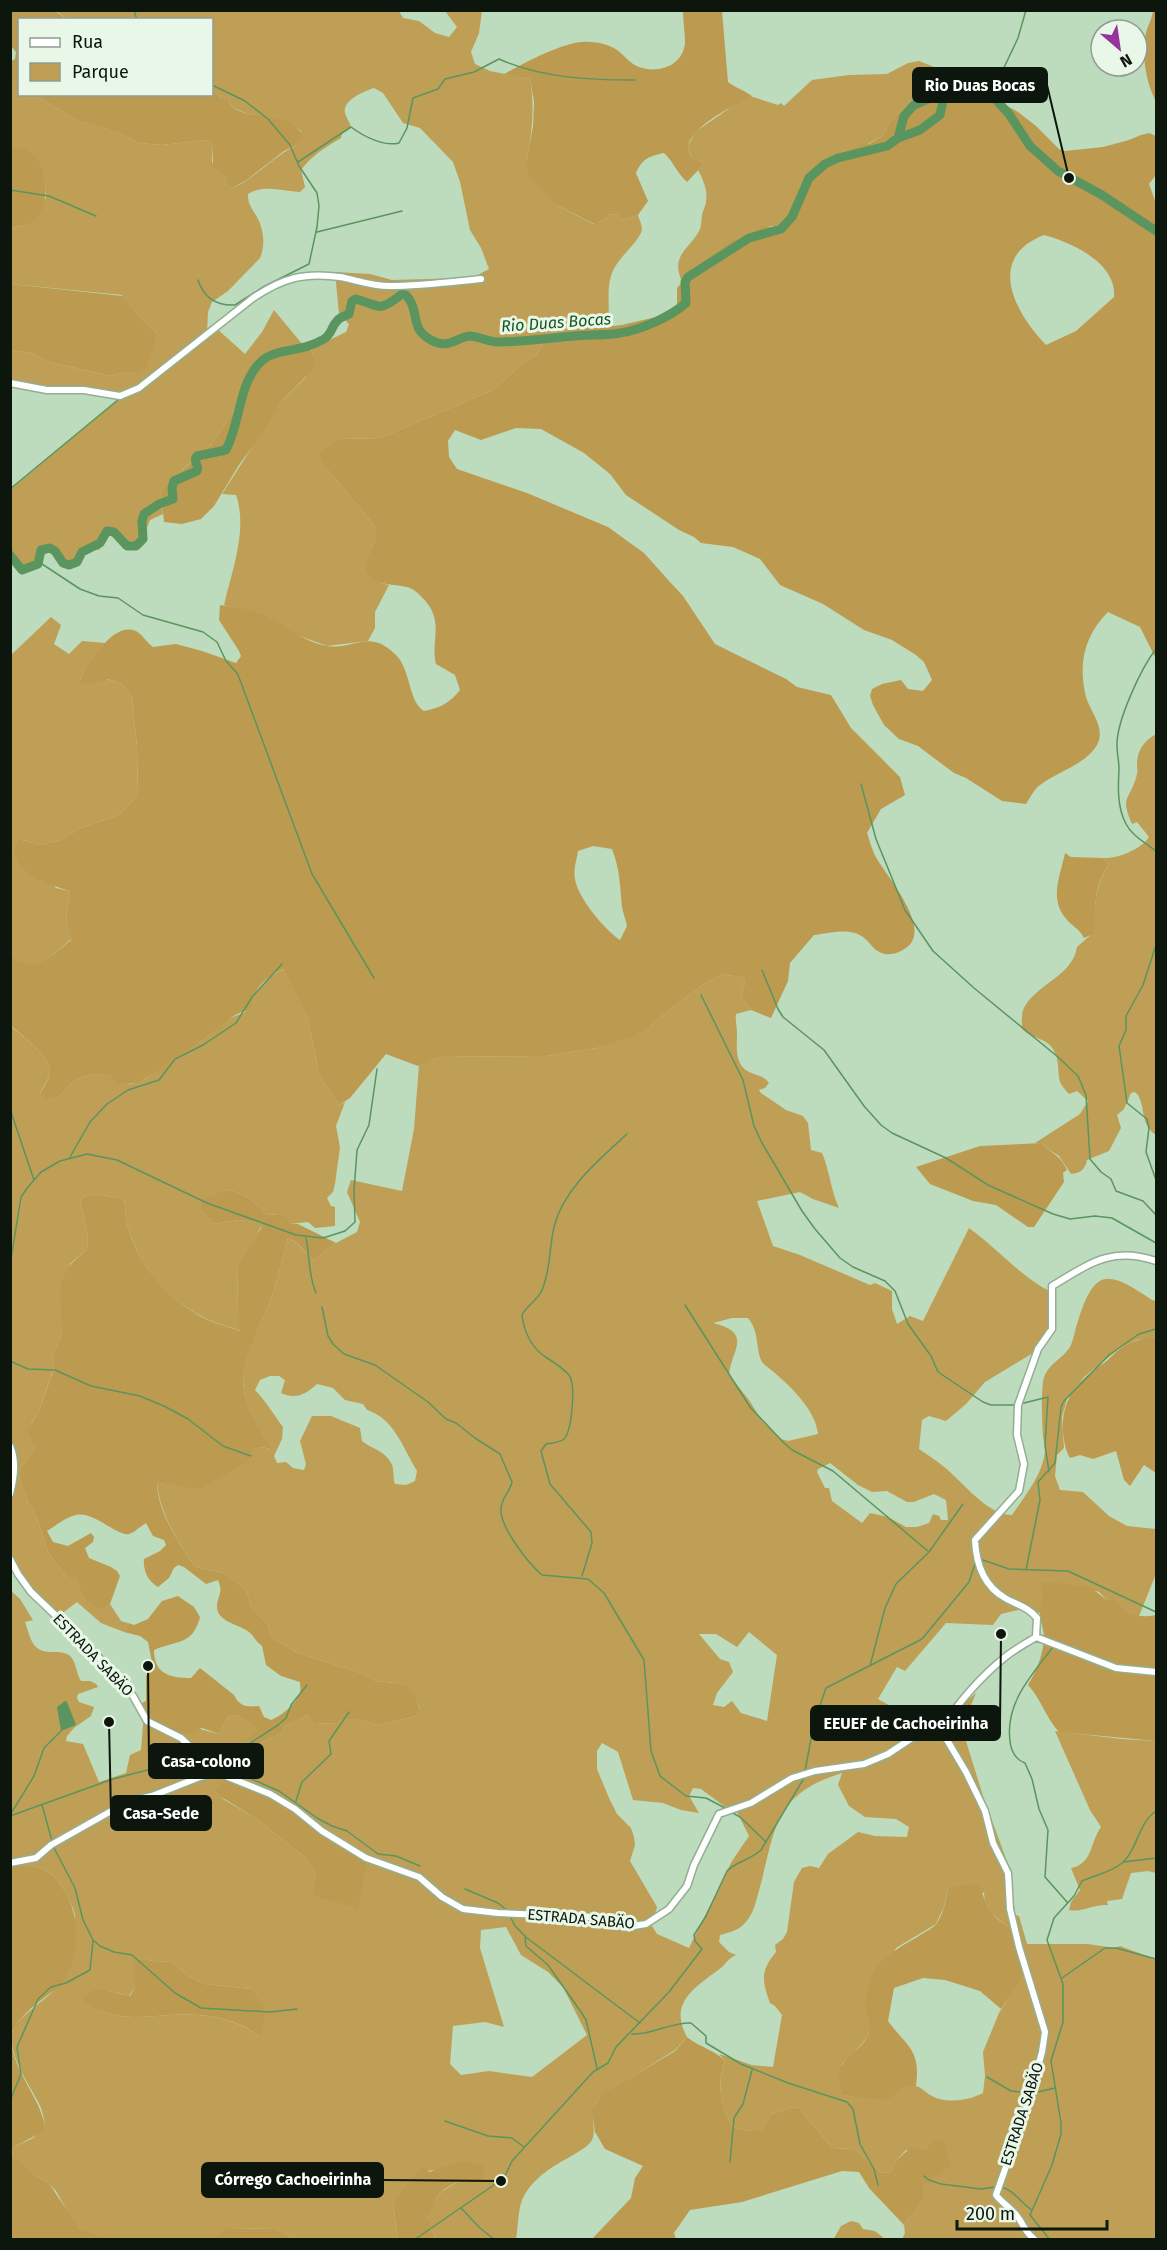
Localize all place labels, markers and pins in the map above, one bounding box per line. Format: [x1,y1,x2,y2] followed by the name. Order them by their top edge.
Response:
[913,68,1047,102] callout: Rio Duas Bocas
[811,1706,1000,1740] callout: EEUEF de Cachoeirinha
[149,1744,263,1778] callout: Casa-colono
[111,1796,211,1830] callout: Casa-Sede
[202,2163,383,2197] callout: Córrego Cachoeirinha

